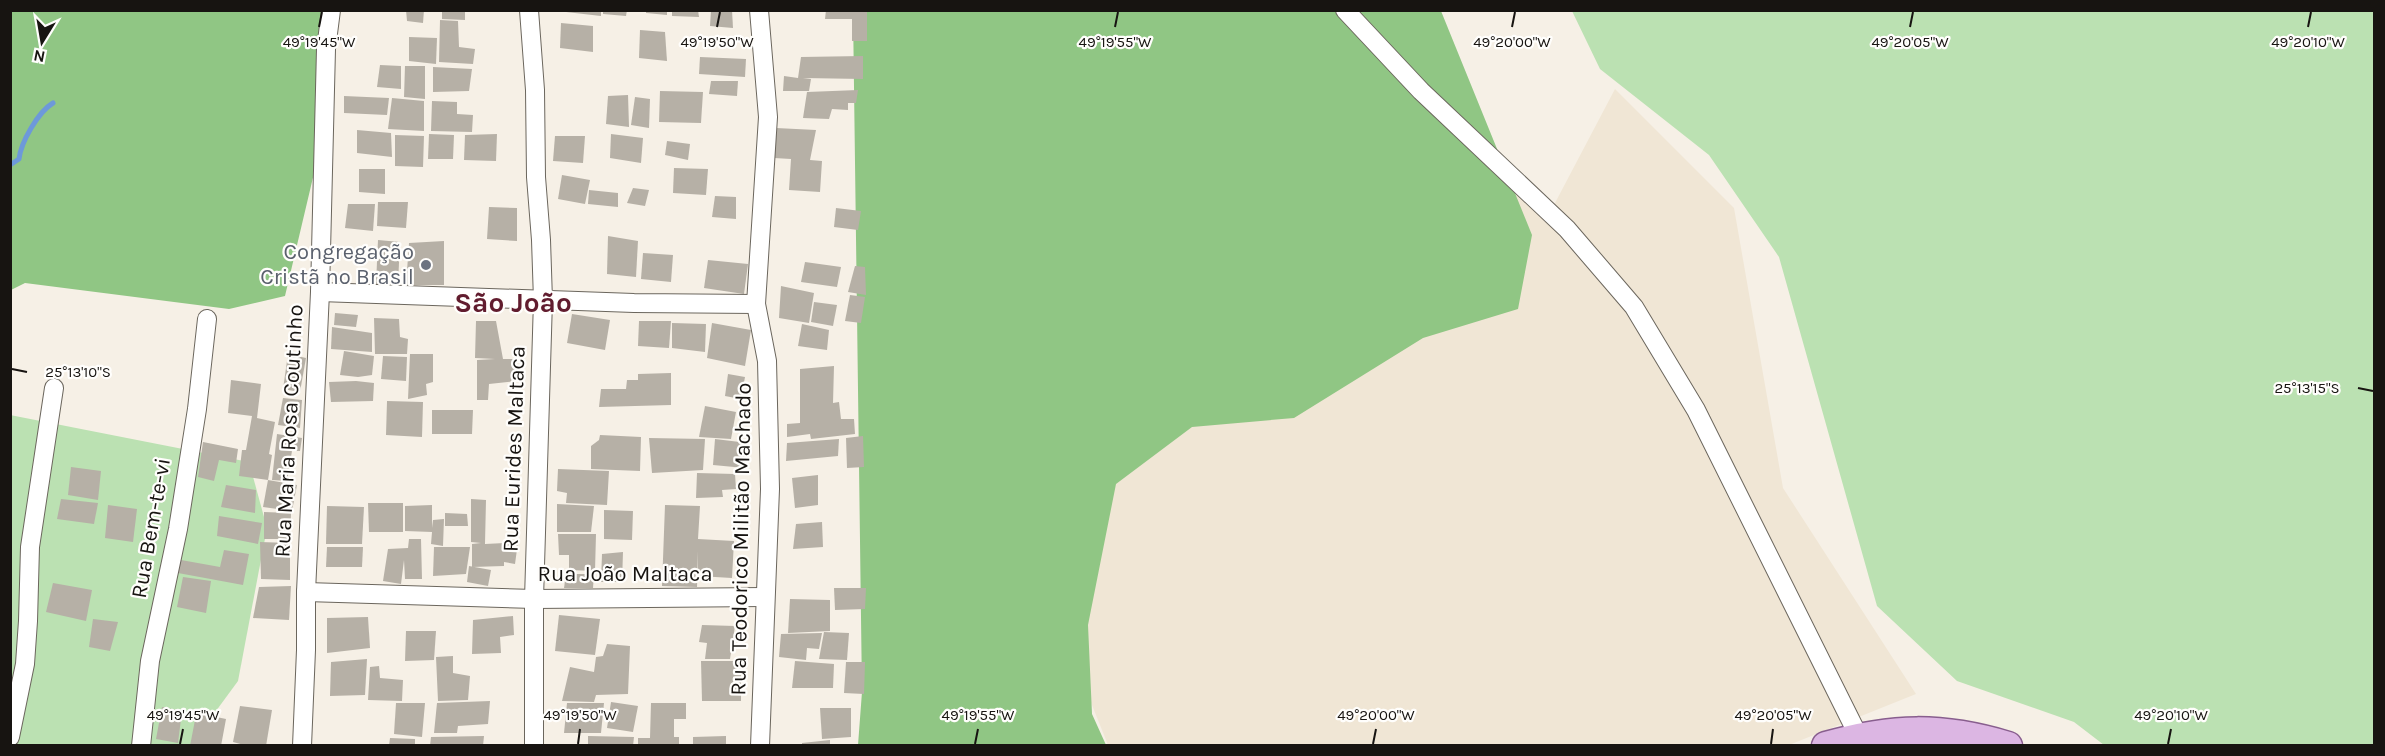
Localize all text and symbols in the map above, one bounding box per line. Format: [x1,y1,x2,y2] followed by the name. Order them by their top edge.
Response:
[12,12,72,72] north arrow
[283,33,356,51] text: 49°19'45"W
[680,33,754,51] text: 49°19'50"W
[1079,33,1152,51] text: 49°19'55"W
[1473,33,1551,51] text: 49°20'00"W
[1871,33,1949,51] text: 49°20'05"W
[2271,33,2345,51] text: 49°20'10"W
[32,46,47,67] text: N
[260,239,414,290] place label: Congregação Cristã no Brasil
[419,258,433,272] marker: Congregação Cristã no Brasil
[454,286,572,319] district label: São João
[269,304,309,558] street label: Rua Maria Rosa Coutinho
[497,346,531,552] street label: Rua Eurides Maltaca
[45,363,111,381] text: 25°13'10"S
[2274,379,2340,397] text: 25°13'15"S
[725,382,757,696] street label: Rua Teodorico Militão Machado
[126,456,176,600] street label: Rua Bem-te-vi
[537,561,713,587] street label: Rua João Maltaca
[147,706,220,724] text: 49°19'45"W
[543,706,617,724] text: 49°19'50"W
[942,706,1015,724] text: 49°19'55"W
[1337,706,1415,724] text: 49°20'00"W
[1734,706,1812,724] text: 49°20'05"W
[2134,706,2208,724] text: 49°20'10"W

